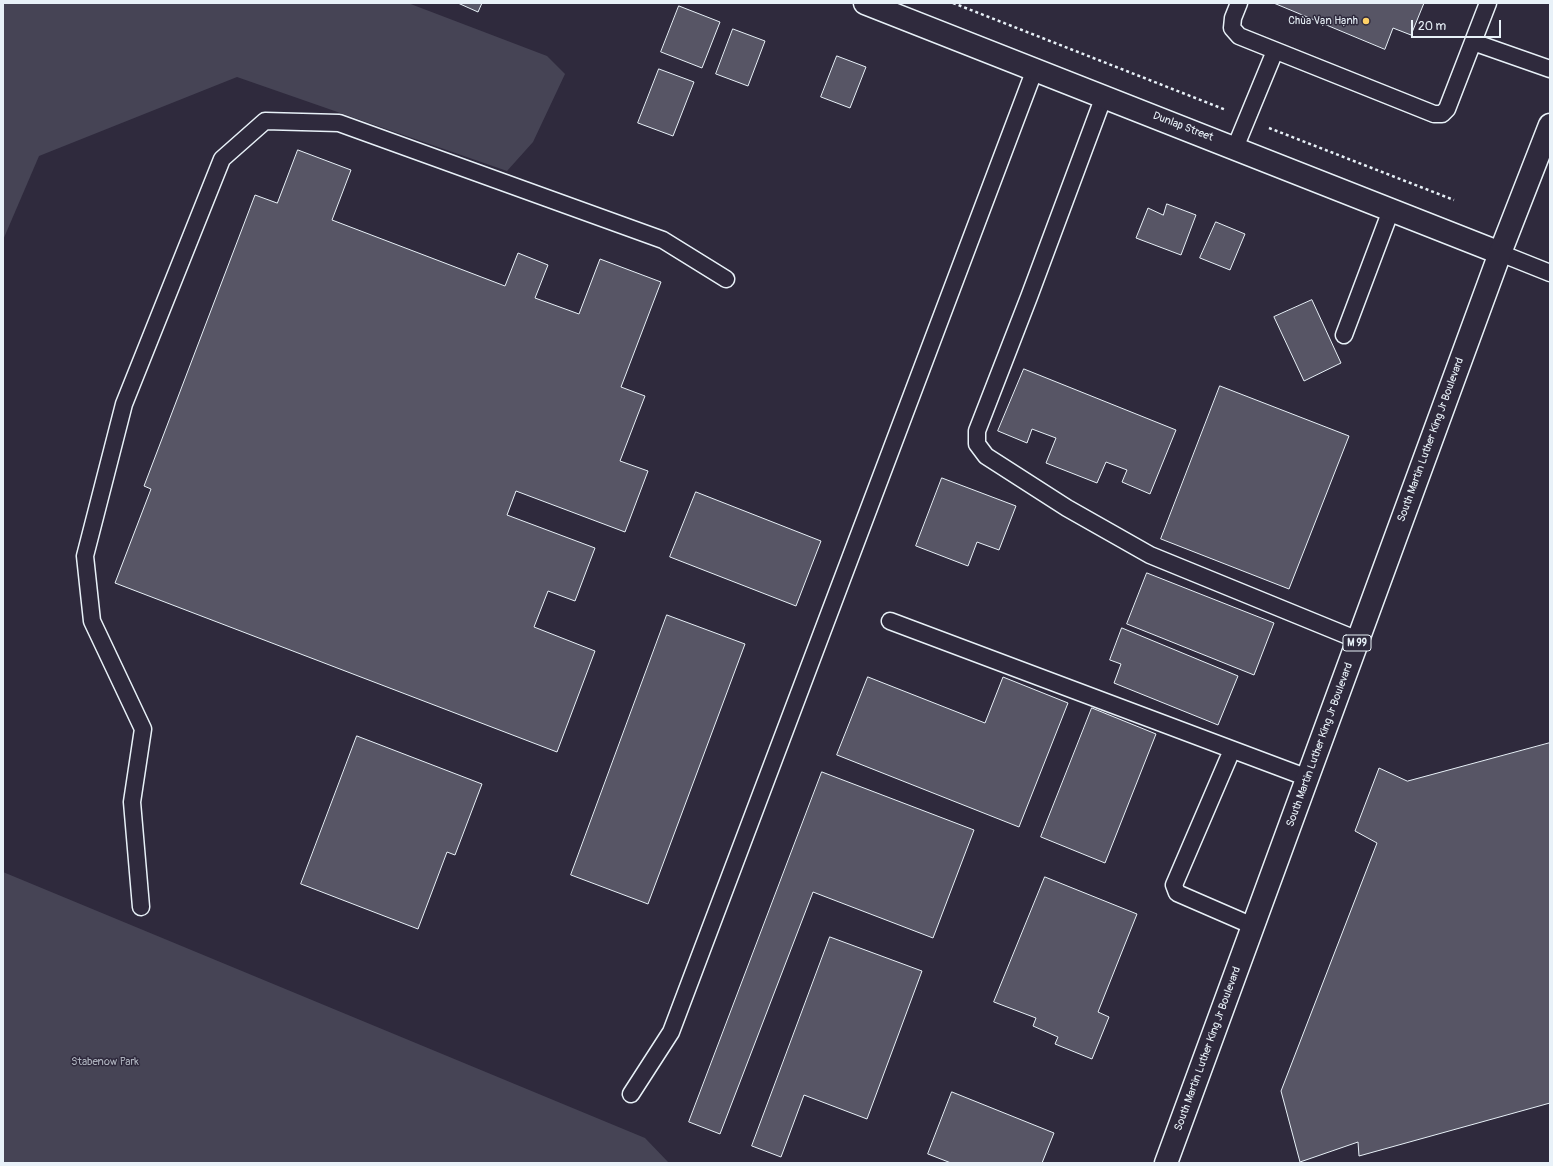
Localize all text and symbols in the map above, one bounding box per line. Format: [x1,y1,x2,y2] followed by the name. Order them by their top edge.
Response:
[1413,12,1503,38] scale bar
[1288,14,1358,28] place label: Chùa Vạn Hạnh
[1361,16,1371,26] marker: Chùa Vạn Hạnh
[1418,19,1446,34] text: 20 m
[1151,109,1215,145] street label: Dunlap Street
[1395,356,1467,524] street label: South Martin Luther King Jr Boulevard
[1343,635,1371,651] road number: M 99
[1284,661,1356,829] street label: South Martin Luther King Jr Boulevard
[1172,965,1244,1133] street label: South Martin Luther King Jr Boulevard
[71,1055,139,1069] park label: Stabenow Park

